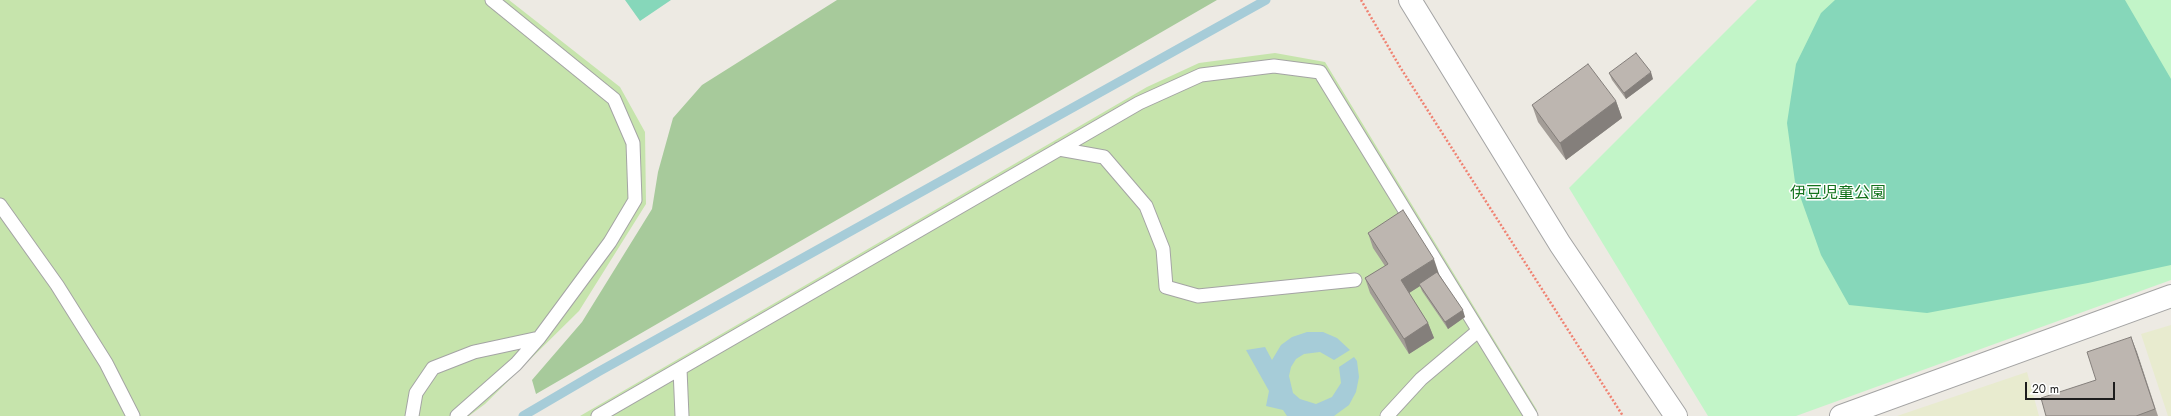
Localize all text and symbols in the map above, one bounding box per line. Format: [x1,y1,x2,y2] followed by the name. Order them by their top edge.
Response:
[1790,184,1886,204] park label: 伊豆児童公園
[2027,374,2117,400] scale bar
[2032,380,2059,398] text: 20 m

